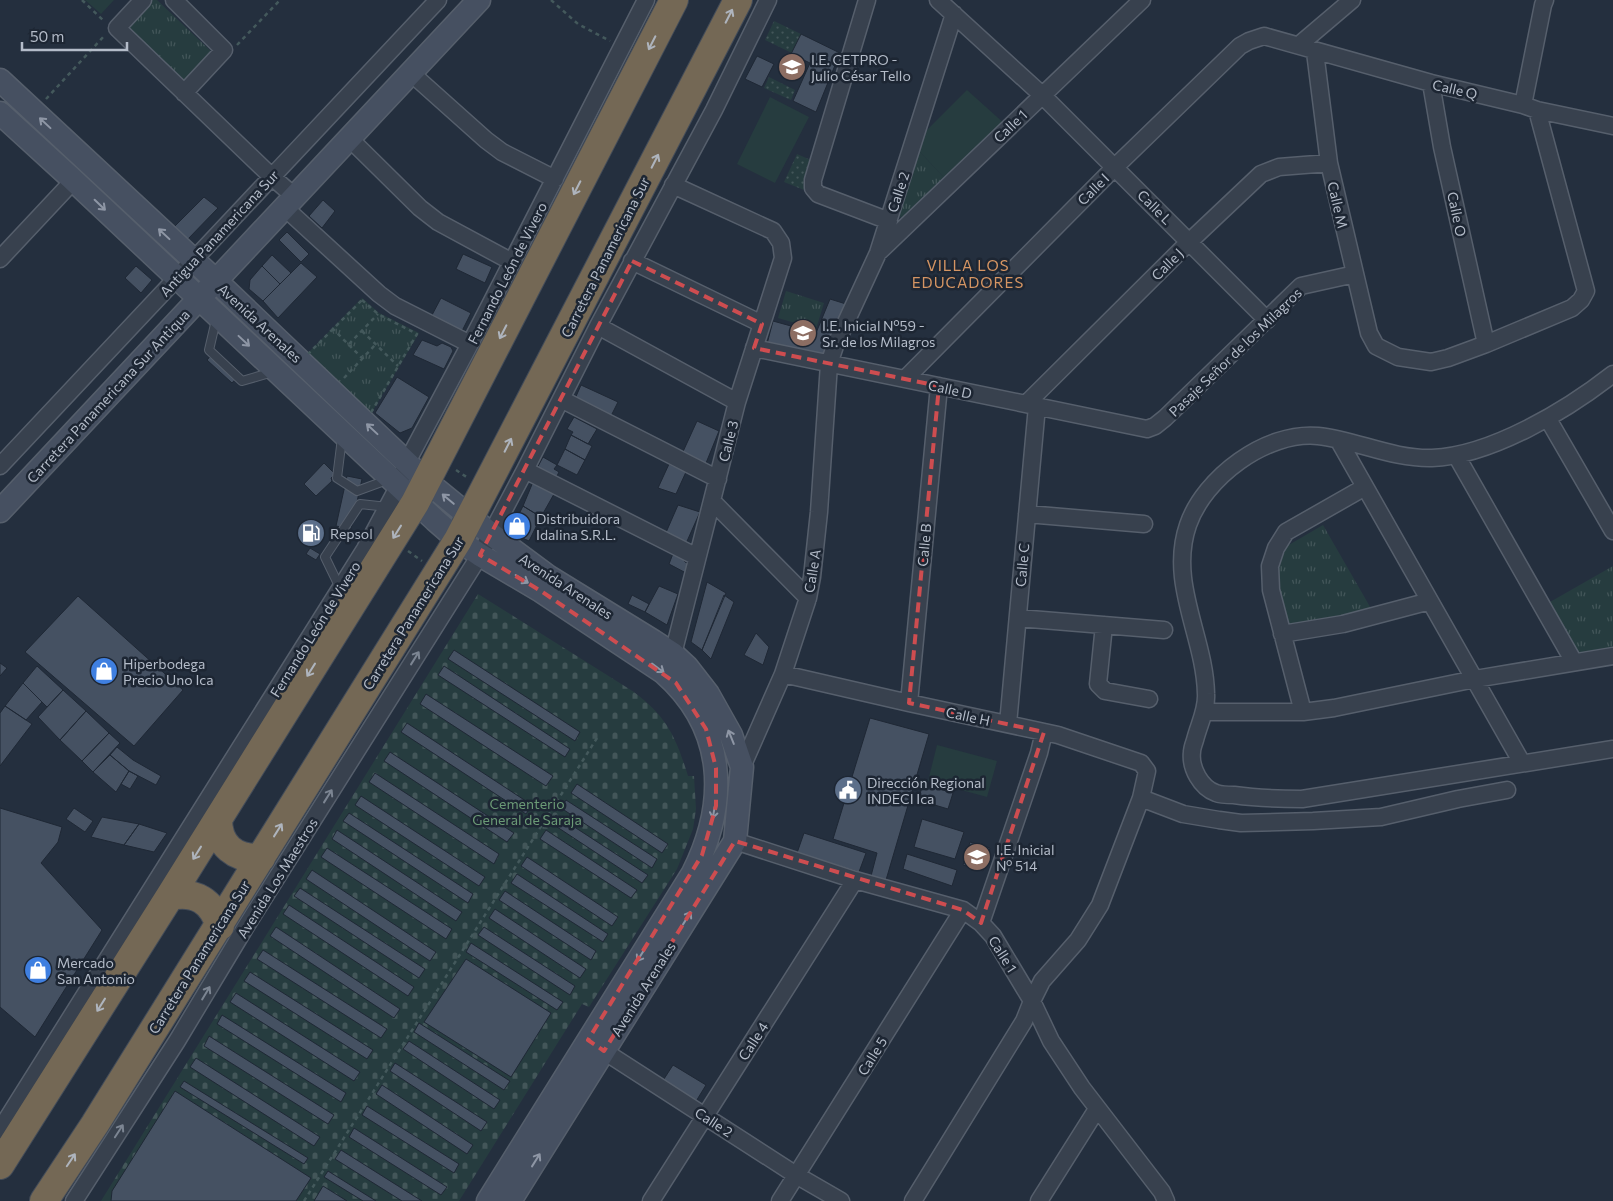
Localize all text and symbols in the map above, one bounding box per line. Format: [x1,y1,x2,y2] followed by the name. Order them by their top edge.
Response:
[725,9,734,24] one-way arrow
[22,20,128,52] scale bar
[30,27,64,45] text: 50 m
[647,36,657,51] one-way arrow
[811,51,911,84] place label: I.E. CETPRO - Julio César Tello
[777,52,807,82] school or university icon: I.E. CETPRO - Julio César Tello
[1431,76,1479,102] street label: Calle Q
[990,106,1030,146] street label: Calle 1
[39,117,52,129] one-way arrow
[650,153,660,168] one-way arrow
[156,166,282,300] street label: Antigua Panamericana Sur
[883,169,913,215] street label: Calle 2
[1074,170,1112,208] street label: Calle I
[557,174,653,340] street label: Carretera Panamericana Sur
[572,180,581,195] one-way arrow
[1324,180,1352,230] street label: Calle M
[1134,186,1176,228] street label: Calle L
[1444,190,1470,238] street label: Calle O
[94,199,106,211] one-way arrow
[464,199,550,347] street label: Fernando León de Vivero
[158,228,171,240] one-way arrow
[1147,244,1187,284] street label: Calle J
[912,256,1024,291] district label: VILLA LOS EDUCADORES
[215,280,305,366] street label: Avenida Arenales
[1165,284,1305,420] street label: Pasaje Señor de los Milagros
[23,306,193,486] street label: Carretera Panamericana Sur Antiqua
[822,317,936,350] place label: I.E. Inicial Nº59 - Sr. de los Milagros
[788,318,818,348] school or university icon: I.E. Inicial Nº59 - Sr. de los Milagros
[498,325,508,340] one-way arrow
[238,335,251,347] one-way arrow
[927,376,973,402] street label: Calle D
[715,419,741,463] street label: Calle 3
[366,423,378,435] one-way arrow
[504,438,513,453] one-way arrow
[442,494,455,505] one-way arrow
[536,510,620,543] place label: Distribuidora Idalina S.R.L.
[502,511,532,541] shop icon: Distribuidora Idalina S.R.L.
[296,518,326,548] fuel station icon: Repsol
[914,523,934,567] street label: Calle B
[330,525,373,542] place label: Repsol
[391,525,401,539] one-way arrow
[359,533,468,693] street label: Carretera Panamericana Sur
[1012,542,1032,588] street label: Calle C
[800,548,824,594] street label: Calle A
[516,549,616,623] street label: Avenida Arenales
[266,558,364,700] street label: Fernando León de Vivero
[515,574,529,584] one-way arrow
[409,651,420,665] one-way arrow
[123,655,214,688] place label: Hiperbodega Precio Uno Ica
[89,656,119,686] shop icon: Hiperbodega Precio Uno Ica
[305,663,315,677] one-way arrow
[651,663,665,673] one-way arrow
[944,703,992,729] street label: Calle H
[726,729,735,745] one-way arrow
[867,774,985,807] place label: Dirección Regional INDECI Ica
[833,775,863,805] public building icon: Dirección Regional INDECI Ica
[324,789,334,803] one-way arrow
[472,795,582,828] park label: Cementerio General de Saraja
[709,803,719,819] one-way arrow
[233,815,321,941] street label: Avenida Los Maestros
[274,823,284,837] one-way arrow
[996,841,1054,874] place label: I.E. Inicial Nº 514
[962,842,992,872] school or university icon: I.E. Inicial Nº 514
[192,845,202,859] one-way arrow
[145,877,254,1037] street label: Carretera Panamericana Sur
[682,911,692,925] one-way arrow
[985,933,1021,975] street label: Calle 1
[607,939,679,1039] street label: Avenida Arenales
[636,948,647,962] one-way arrow
[57,954,135,987] place label: Mercado San Antonio
[23,955,53,985] shop icon: Mercado San Antonio
[201,987,211,1001] one-way arrow
[96,998,106,1012] one-way arrow
[734,1018,772,1063] street label: Calle 4
[854,1034,890,1078] street label: Calle 5
[692,1103,736,1141] street label: Calle 2
[114,1124,124,1138] one-way arrow
[531,1153,541,1167] one-way arrow
[67,1154,77,1168] one-way arrow

